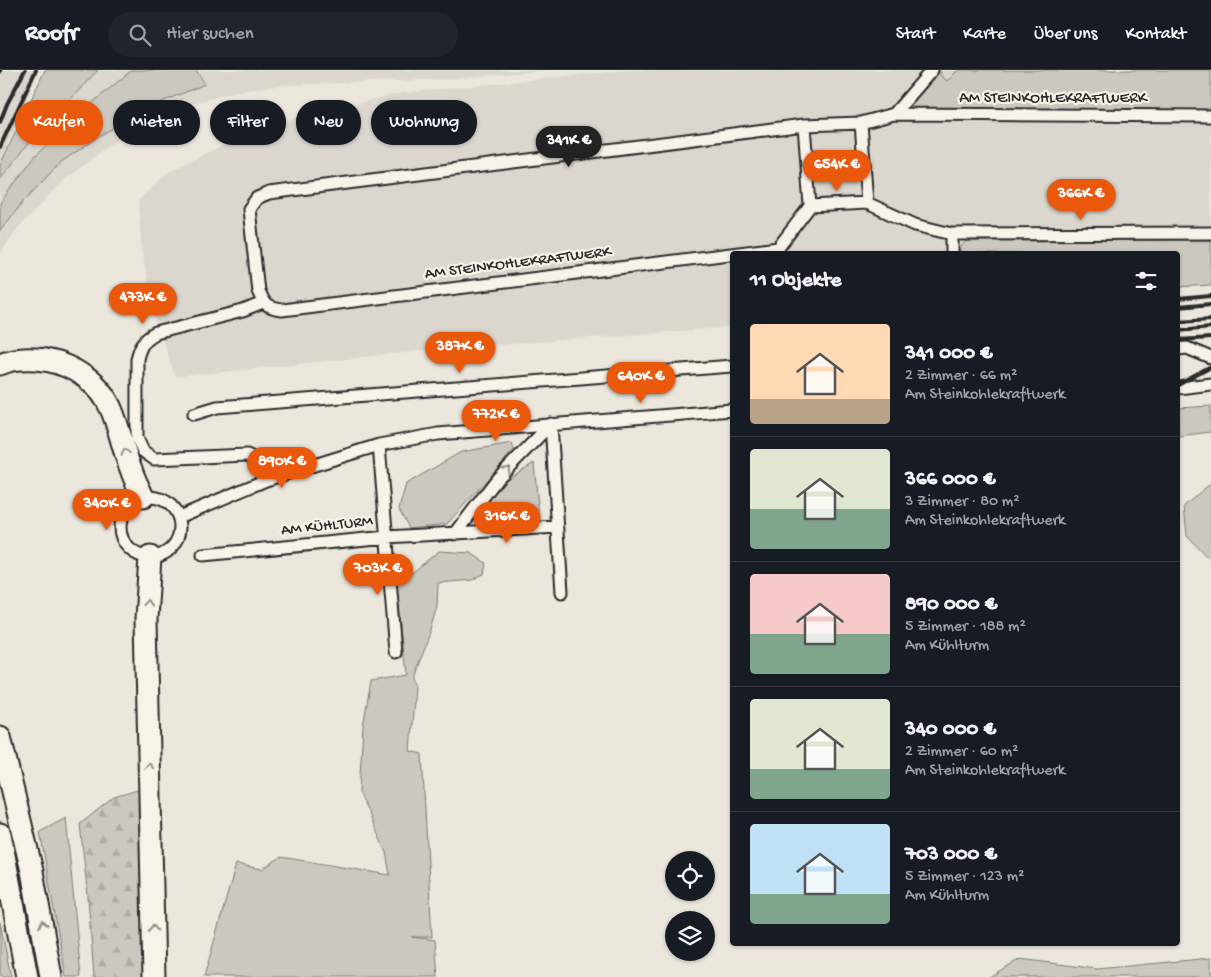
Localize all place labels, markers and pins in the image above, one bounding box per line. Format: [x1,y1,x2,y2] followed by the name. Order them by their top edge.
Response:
[528,126,610,168] pin: 341K €
[796,150,878,192] pin: 654K €
[1040,178,1122,221] pin: 366K €
[102,282,184,325] pin: 473K €
[419,332,501,374] pin: 387K €
[600,362,682,404] pin: 640K €
[455,400,537,442] pin: 772K €
[241,446,323,489] pin: 890K €
[66,488,148,531] pin: 340K €
[466,502,548,544] pin: 316K €
[337,554,419,596] pin: 703K €

